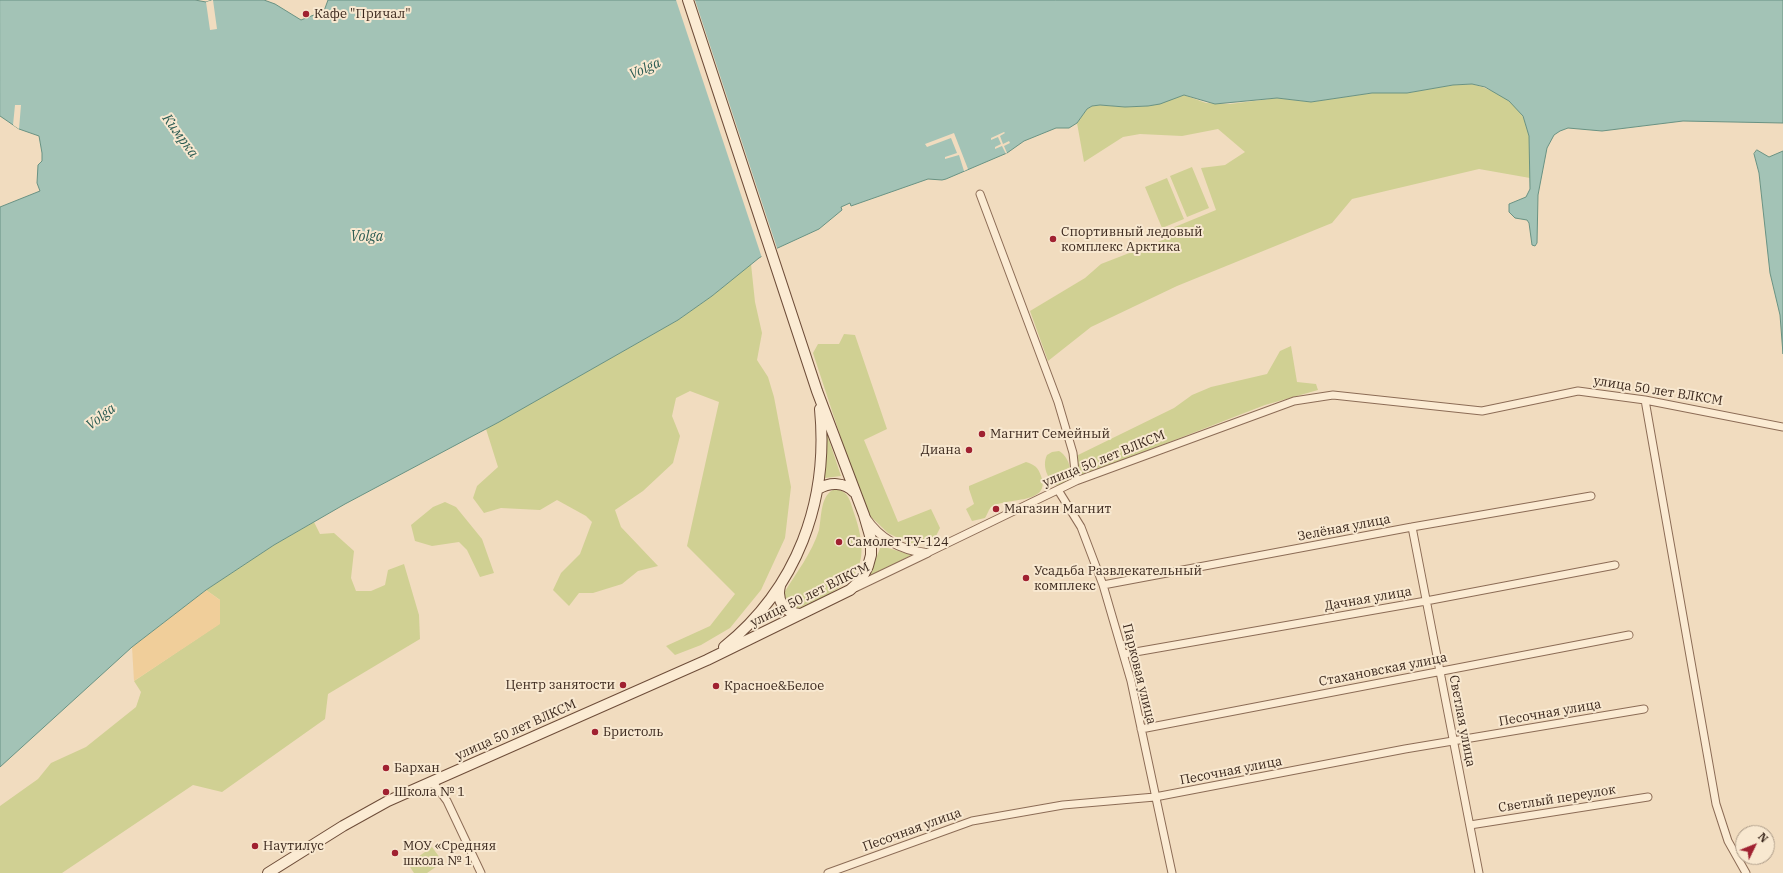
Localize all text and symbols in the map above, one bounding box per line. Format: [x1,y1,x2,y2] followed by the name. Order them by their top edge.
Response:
[314,6,411,22] place label: Кафе "Причал"
[301,9,311,19] marker: Кафе "Причал"
[627,55,663,83] water label: Volga
[159,111,201,161] water label: Кимрка
[1061,224,1203,255] place label: Спортивный ледовый комплекс Арктика
[351,229,383,245] water label: Volga
[1048,234,1058,244] marker: Спортивный ледовый комплекс Арктика
[1592,373,1724,409] street label: улица 50 лет ВЛКСМ
[83,400,119,434] water label: Volga
[990,426,1110,442] place label: Магнит Семейный
[1041,427,1167,491] street label: улица 50 лет ВЛКСМ
[977,429,987,439] marker: Магнит Семейный
[921,442,961,458] place label: Диана
[964,445,974,455] marker: Диана
[1004,501,1111,517] place label: Магазин Магнит
[991,504,1001,514] marker: Магазин Магнит
[1296,511,1392,545] street label: Зелёная улица
[847,534,949,550] place label: Самолет ТУ-124
[834,537,844,547] marker: Самолет ТУ-124
[748,559,872,631] street label: улица 50 лет ВЛКСМ
[1034,563,1202,594] place label: Усадьба Развлекательный комплекс
[1021,573,1031,583] marker: Усадьба Развлекательный комплекс
[1323,584,1413,614] street label: Дачная улица
[1119,622,1159,726] street label: Парковая улица
[1318,650,1448,690] street label: Стахановская улица
[1445,674,1479,768] street label: Светлая улица
[506,677,615,693] place label: Центр занятости
[724,678,824,694] place label: Красное&Белое
[618,680,628,690] marker: Центр занятости
[711,681,721,691] marker: Красное&Белое
[453,696,579,764] street label: улица 50 лет ВЛКСМ
[1498,696,1602,730] street label: Песочная улица
[603,724,663,740] place label: Бристоль
[590,727,600,737] marker: Бристоль
[1179,753,1283,789] street label: Песочная улица
[394,760,440,776] place label: Бархан
[381,763,391,773] marker: Бархан
[1497,782,1617,816] street label: Светлый переулок
[394,784,465,800] place label: Школа № 1
[381,787,391,797] marker: Школа № 1
[861,805,963,855] street label: Песочная улица
[1735,825,1775,865] north arrow
[1755,830,1771,845] text: N
[263,838,324,854] place label: Наутилус
[403,838,496,869] place label: МОУ «Средняя школа № 1
[250,841,260,851] marker: Наутилус
[390,848,400,858] marker: МОУ «Средняя школа № 1

